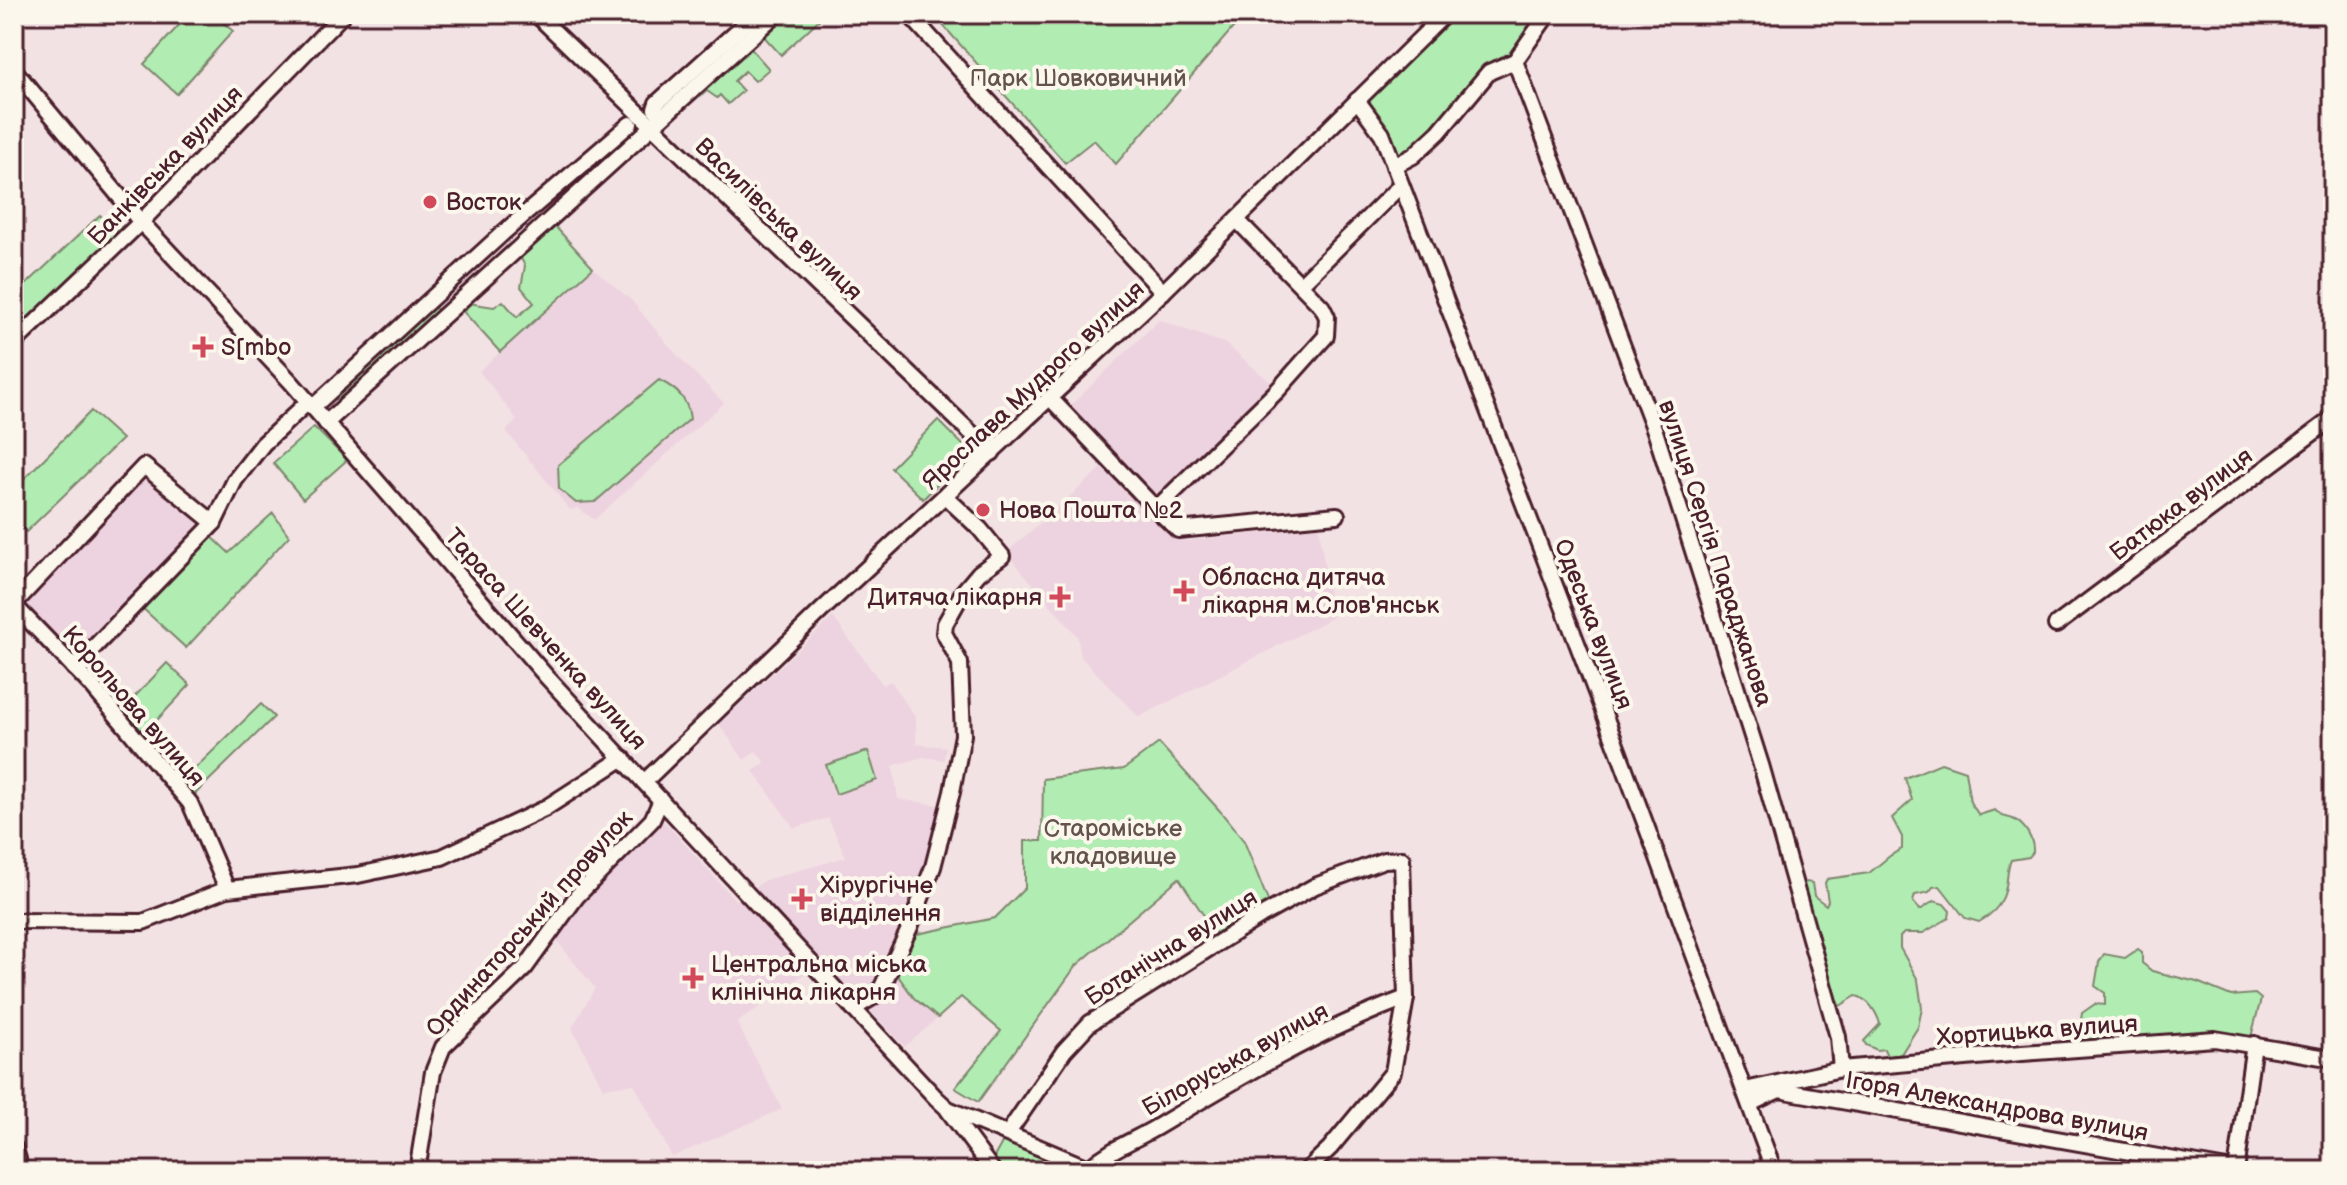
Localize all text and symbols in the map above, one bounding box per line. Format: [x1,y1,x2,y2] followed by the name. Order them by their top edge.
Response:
[969,64,1187,93] park label: Парк Шовковичний
[82,80,249,251] street label: Банківська вулиця
[689,132,868,307] street label: Василівська вулиця
[446,188,522,217] place label: Восток
[421,193,439,211] marker: Восток
[916,275,1151,496] street label: Ярослава Мудрого вулиця
[221,333,292,362] place label: S[mbo
[192,336,214,358] marker: S[mbo
[1652,396,1779,710] street label: вулиця Сергія Параджанова
[2104,441,2258,567] street label: Батюка вулиця
[999,496,1183,525] place label: Нова Пошта №2
[974,501,992,519] marker: Нова Пошта №2
[439,523,653,756] street label: Тараса Шевченка вулиця
[1548,535,1639,713] street label: Одеська вулиця
[1202,563,1439,620] place label: Обласна дитяча лікарня м.Слов'янськ
[1173,580,1195,602] marker: Обласна дитяча лікарня м.Слов'янськ
[868,583,1042,612] place label: Дитяча лікарня
[1049,586,1071,608] marker: Дитяча лікарня
[56,620,211,793] street label: Корольова вулиця
[420,804,639,1043] street label: Ординаторський провулок
[1044,814,1182,871] park label: Староміське кладовище
[820,871,941,928] place label: Хірургічне відділення
[1080,883,1263,1012] street label: Ботанічна вулиця
[791,888,813,910] marker: Хірургічне відділення
[711,950,927,1007] place label: Центральна міська клінічна лікарня
[682,967,704,989] marker: Центральна міська клінічна лікарня
[1137,996,1333,1123] street label: Білоруська вулиця
[1935,1009,2139,1052] street label: Хортицька вулиця
[1843,1066,2151,1147] street label: Ігоря Александрова вулиця

